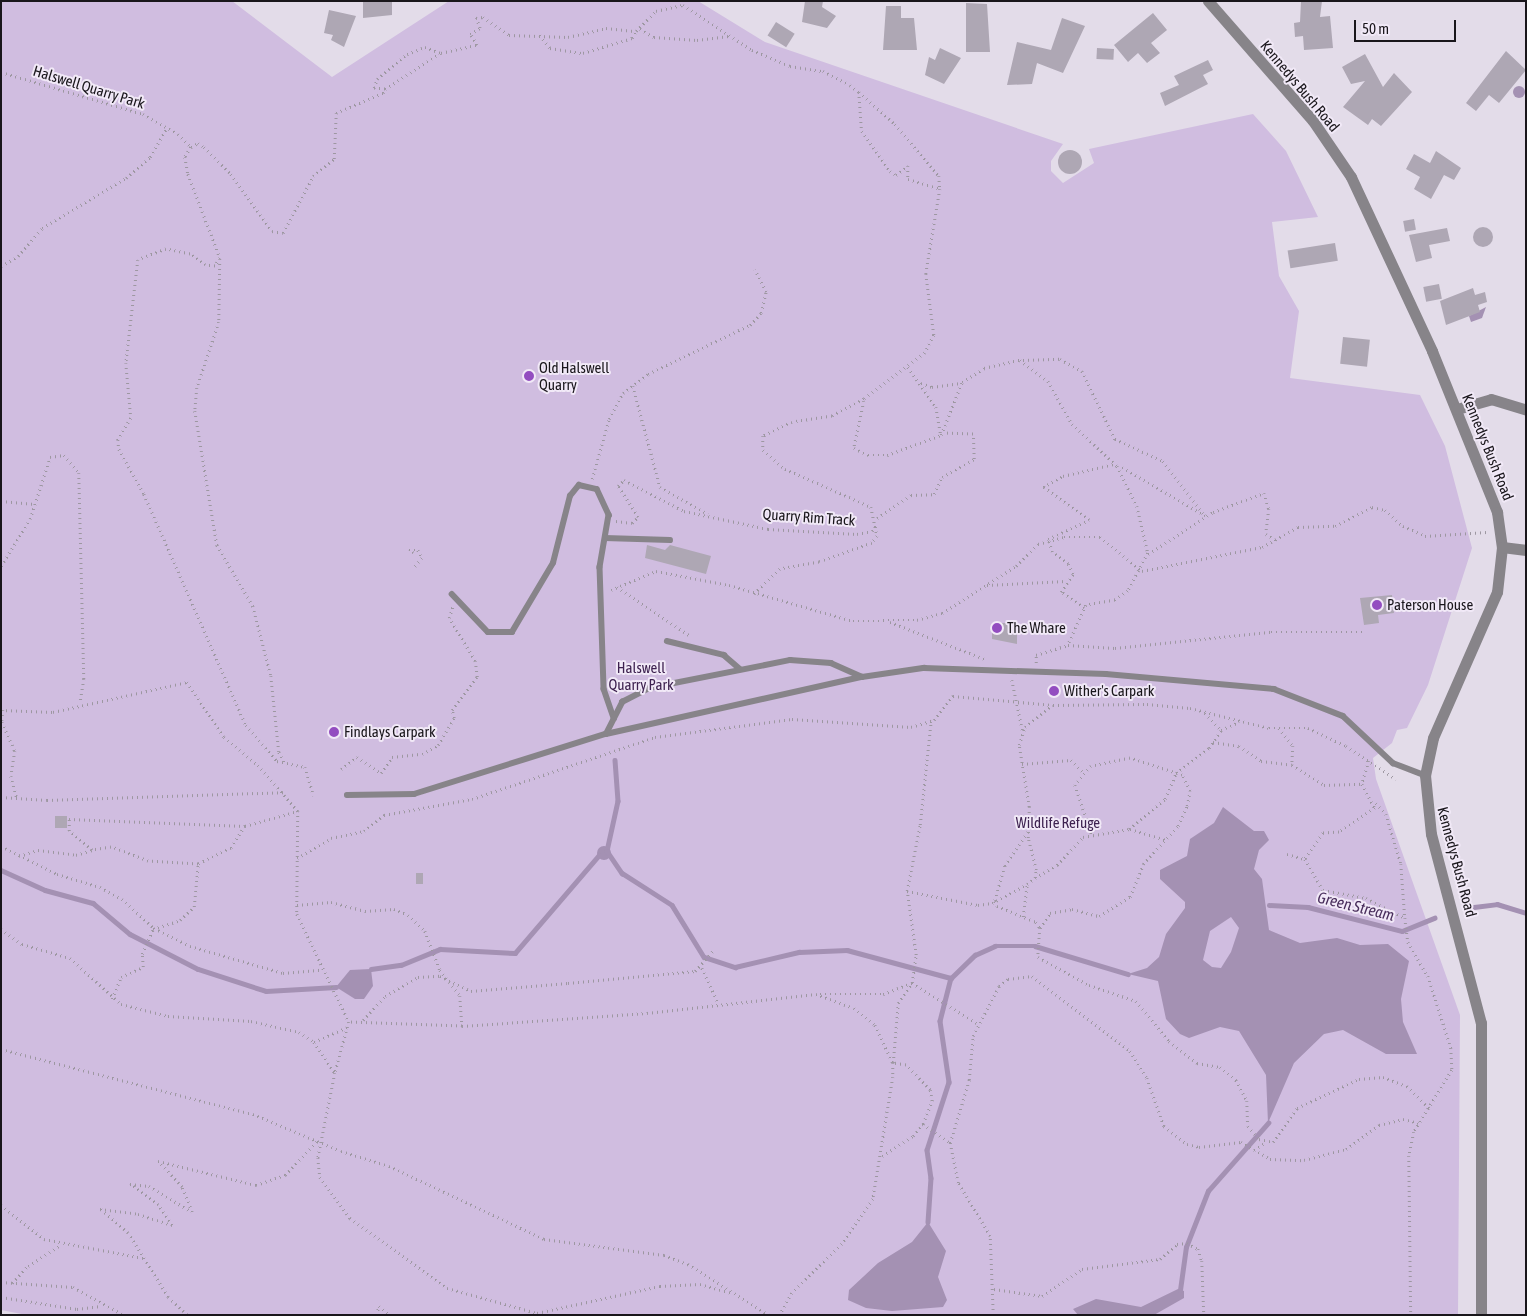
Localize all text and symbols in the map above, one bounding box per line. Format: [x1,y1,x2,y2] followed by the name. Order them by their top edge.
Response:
[1357,10,1460,42] scale bar
[1362,20,1389,37] text: 50 m
[1257,37,1343,135] street label: Kennedys Bush Road
[31,61,147,113] street label: Halswell Quarry Park
[539,358,609,393] place label: Old Halswell Quarry
[523,370,535,382] marker: Old Halswell Quarry
[1458,391,1518,503] street label: Kennedys Bush Road
[762,505,856,529] street label: Quarry Rim Track
[1387,596,1473,614] place label: Paterson House
[1371,599,1383,611] marker: Paterson House
[1007,619,1066,637] place label: The Whare
[991,622,1003,634] marker: The Whare
[608,658,674,693] park label: Halswell Quarry Park
[1064,682,1154,700] place label: Wither's Carpark
[1048,685,1060,697] marker: Wither's Carpark
[344,723,436,741] place label: Findlays Carpark
[328,726,340,738] marker: Findlays Carpark
[1434,805,1480,919] street label: Kennedys Bush Road
[1016,814,1100,832] park label: Wildlife Refuge
[1316,887,1396,925] water label: Green Stream

